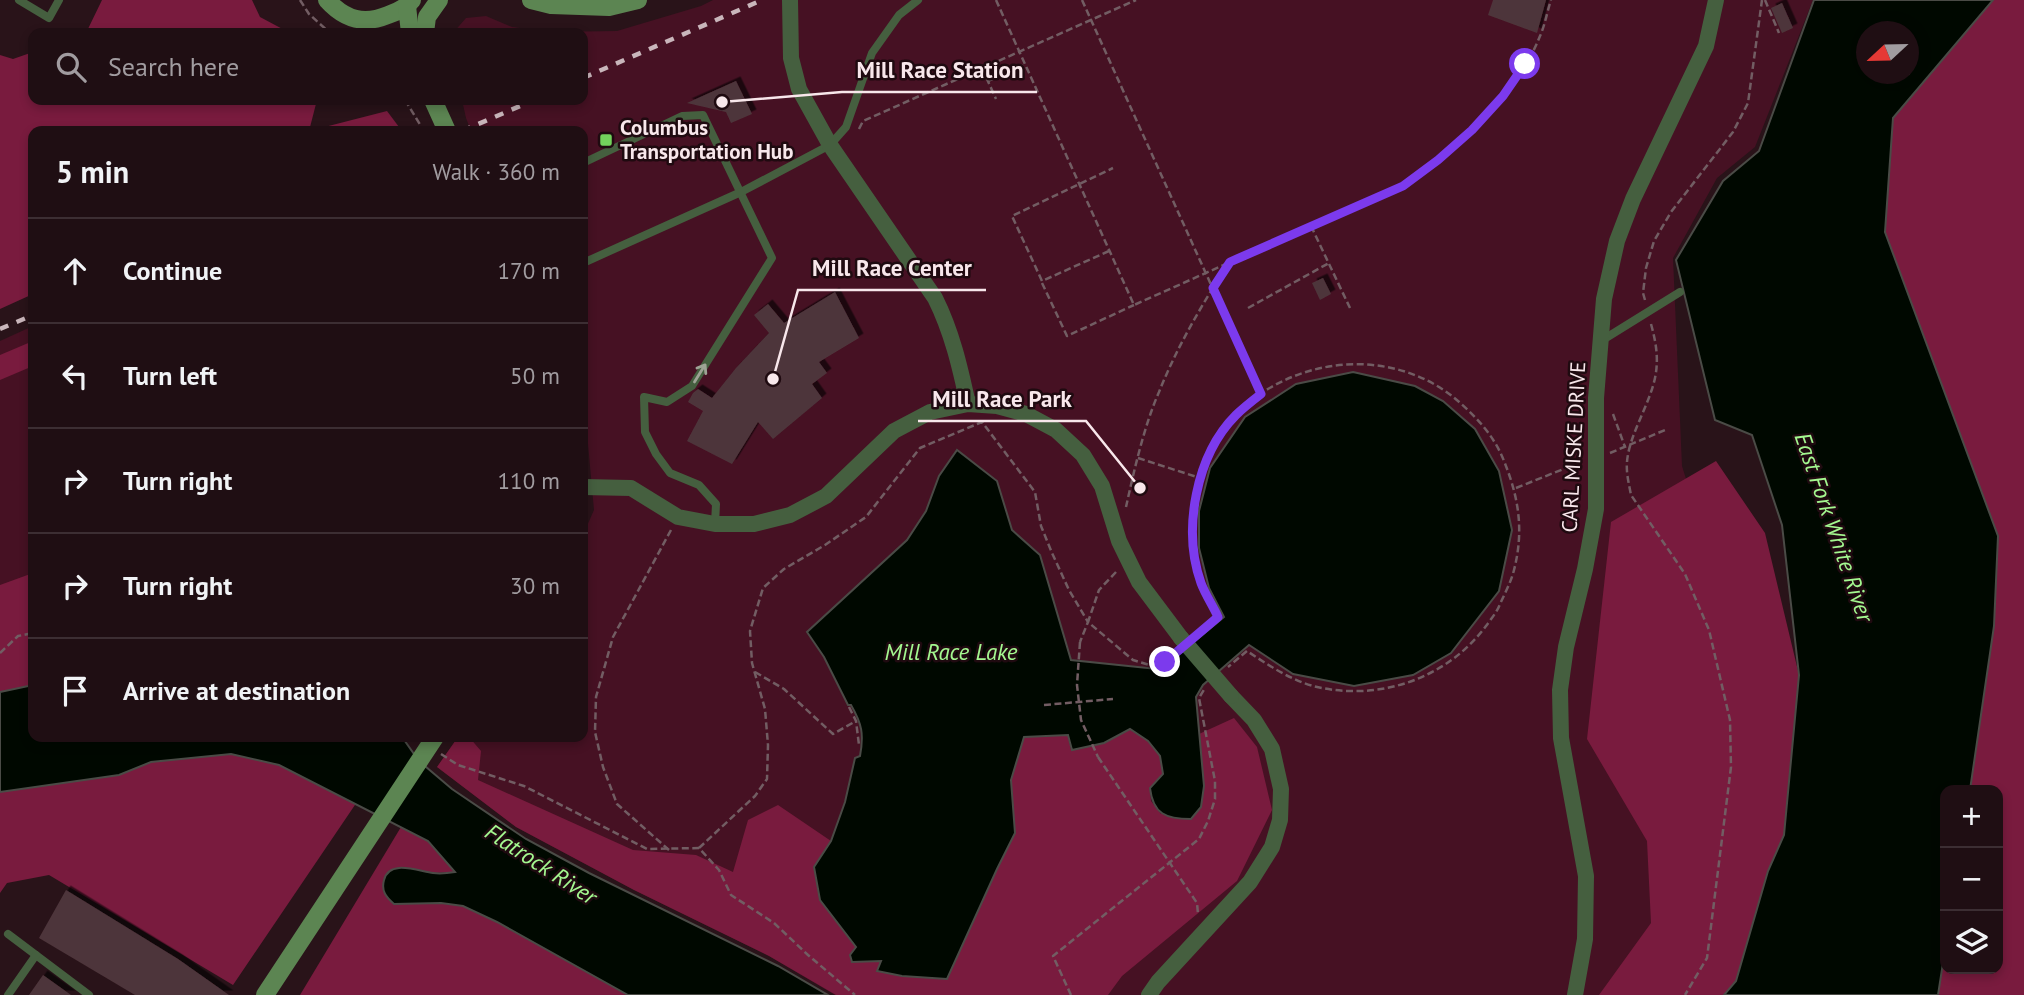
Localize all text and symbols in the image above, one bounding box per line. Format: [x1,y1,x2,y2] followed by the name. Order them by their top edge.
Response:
[1856,21,1919,84] north arrow
[28,28,588,105] search box
[52,48,90,86] icon: search
[842,48,1037,92] callout: Mill Race Station
[1509,48,1540,79] route start
[108,50,239,83] text: Search here
[857,55,1023,84] text: Mill Race Station
[620,114,793,165] place label: Columbus Transportation Hub
[598,132,614,148] marker: Columbus Transportation Hub
[56,152,129,191] text: 5 min
[433,157,560,186] text: Walk · 360 m
[798,246,986,290] callout: Mill Race Center
[56,252,94,290] icon: ahead
[812,253,973,282] text: Mill Race Center
[123,254,222,287] text: Continue
[498,256,560,285] text: 170 m
[56,357,94,395] icon: left
[123,359,217,392] text: Turn left
[510,361,560,390] text: 50 m
[1556,361,1591,533] street label: CARL MISKE DRIVE
[694,363,708,383] one-way arrow
[918,377,1086,421] callout: Mill Race Park
[932,384,1072,413] text: Mill Race Park
[1789,428,1881,627] water label: East Fork White River
[56,462,94,500] icon: right
[123,464,232,497] text: Turn right
[498,466,560,495] text: 110 m
[56,567,94,605] icon: right
[123,569,232,602] text: Turn right
[510,571,560,600] text: 30 m
[884,637,1018,666] water label: Mill Race Lake
[1149,646,1180,677] route end
[56,672,94,710] icon: arrive
[123,674,350,707] text: Arrive at destination
[1940,785,2003,974] map controls
[1940,785,2003,848] button: +
[480,817,604,911] water label: Flatrock River
[1940,848,2003,911] button: −
[1940,911,2003,974] button: layers

